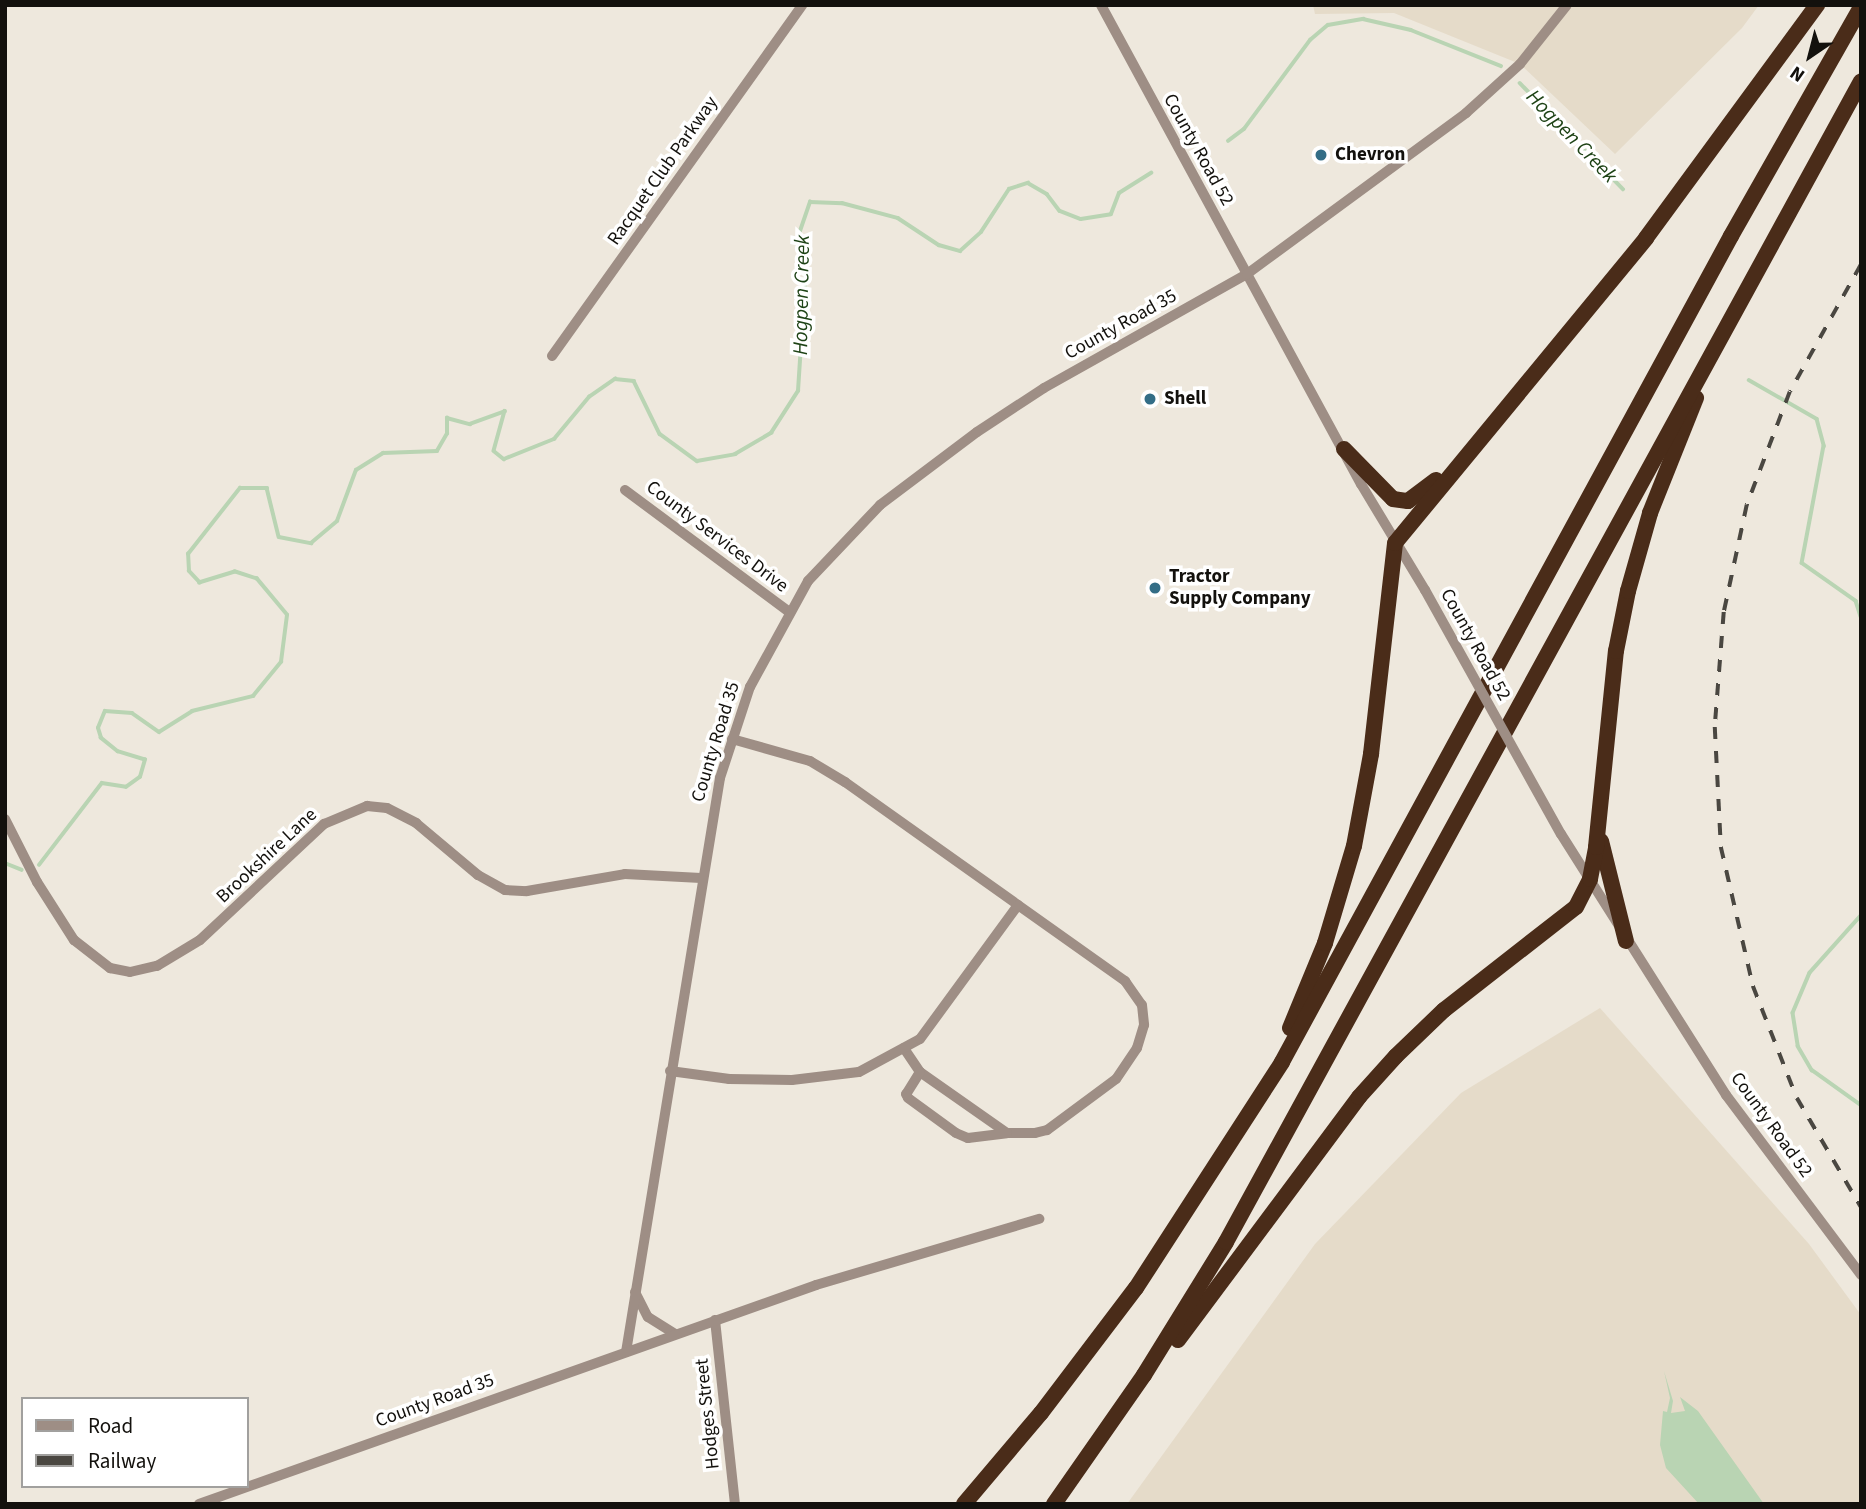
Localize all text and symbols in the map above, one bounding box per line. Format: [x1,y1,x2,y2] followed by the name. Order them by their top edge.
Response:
[1775,21,1845,91] north arrow
[1785,59,1811,88] text: N
[1521,84,1623,188] water label: Hogpen Creek
[1158,90,1238,210] street label: County Road 52
[603,92,723,250] street label: Racquet Club Parkway
[1335,144,1405,166] place label: Chevron
[1313,147,1329,163] marker: Chevron
[787,235,815,355] water label: Hogpen Creek
[1061,285,1181,365] street label: County Road 35
[1164,388,1206,410] place label: Shell
[1142,391,1158,407] marker: Shell
[642,476,792,598] street label: County Services Drive
[1169,566,1311,610] place label: Tractor Supply Company
[1147,580,1163,596] marker: Tractor Supply Company
[1435,585,1515,705] street label: County Road 52
[687,679,745,805] street label: County Road 35
[212,804,322,908] street label: Brookshire Lane
[1725,1068,1817,1182] street label: County Road 52
[691,1357,725,1471] street label: Hodges Street
[373,1369,497,1433] street label: County Road 35
[21,1397,248,1488] legend
[88,1411,133,1441] text: Road
[88,1446,156,1476] text: Railway

